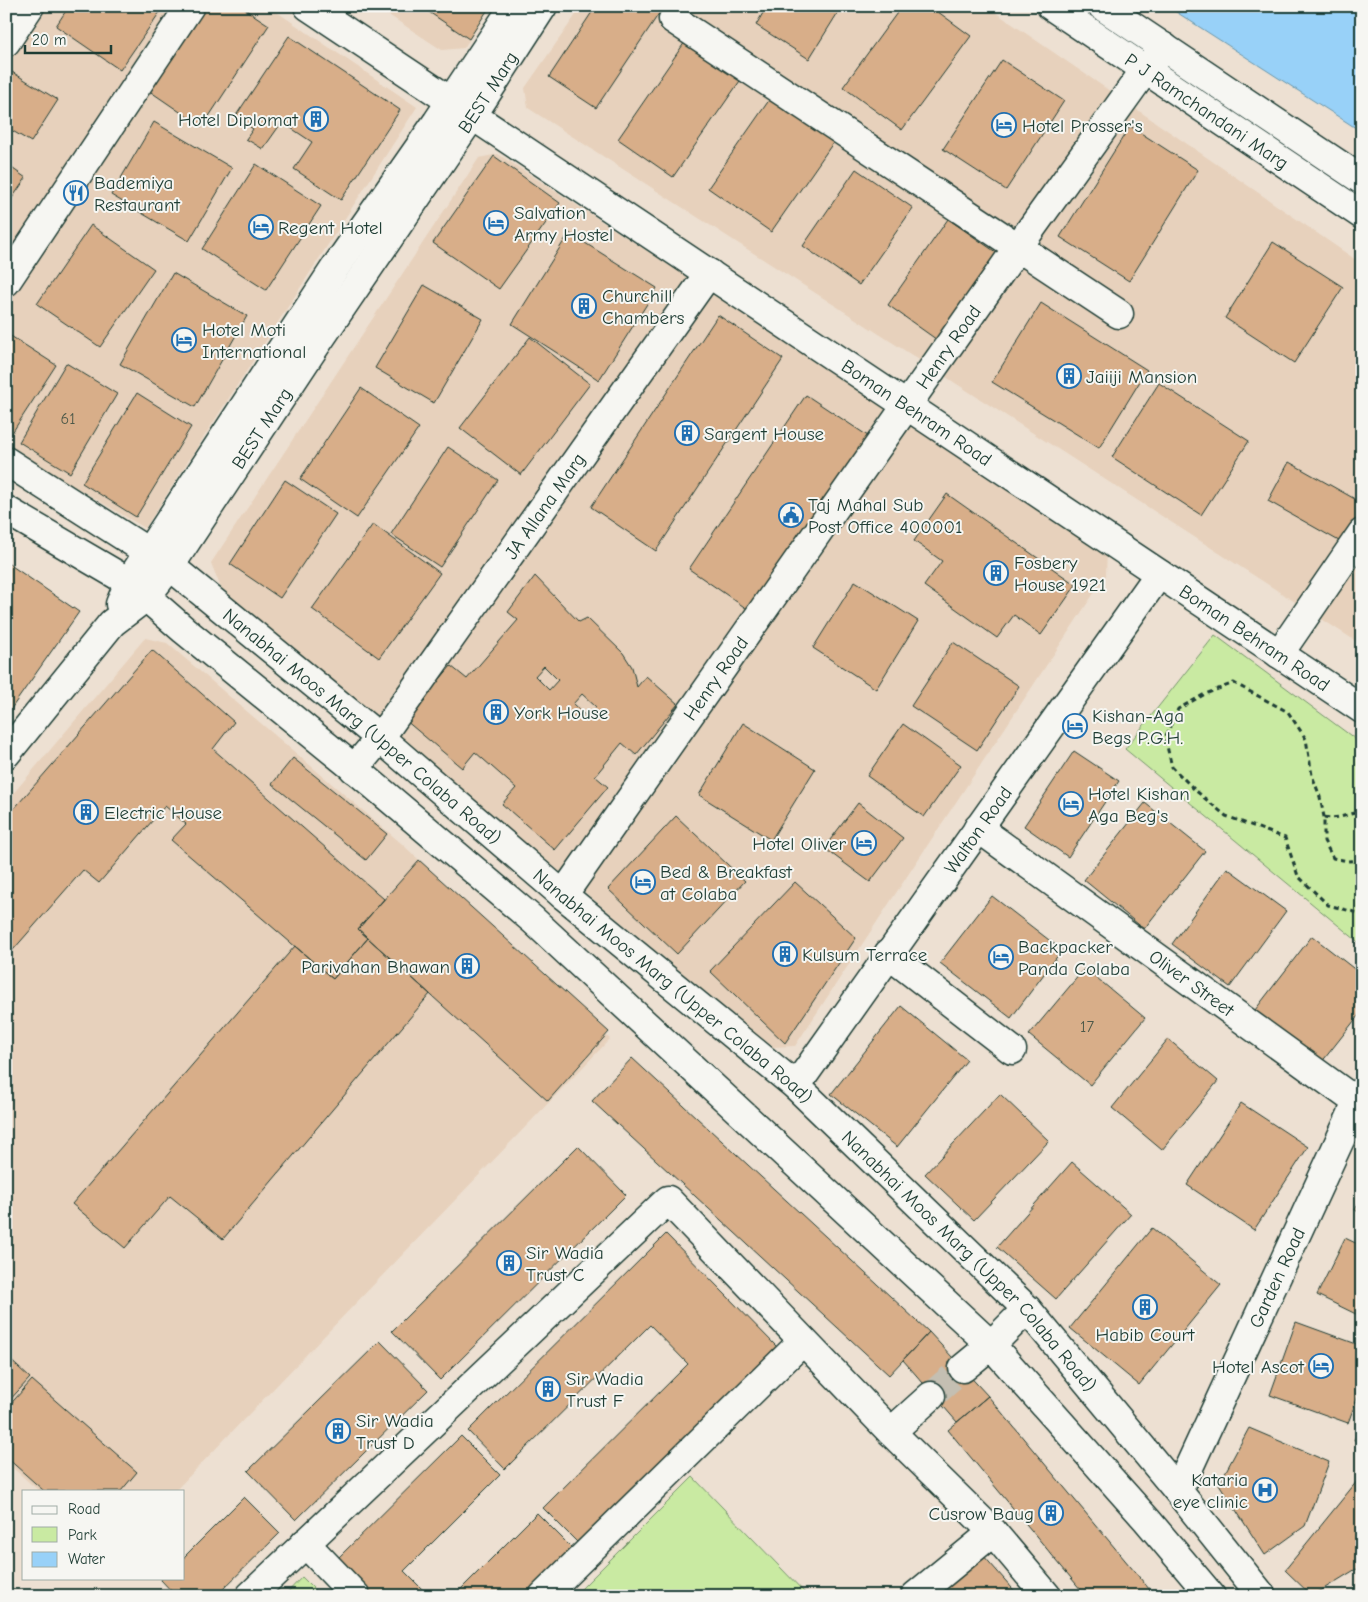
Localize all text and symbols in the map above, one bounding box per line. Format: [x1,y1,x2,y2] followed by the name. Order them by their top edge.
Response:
[25,22,111,54] scale bar
[32,31,66,49] text: 20 m
[454,48,523,138] street label: BEST Marg
[1121,49,1292,174] street label: P J Ramchandani Marg
[303,106,329,132] building icon: Hotel Diplomat
[178,109,299,131] place label: Hotel Diplomat
[991,112,1017,138] hotel icon: Hotel Prosser's
[1022,115,1143,137] place label: Hotel Prosser's
[94,172,180,216] place label: Bademiya Restaurant
[63,180,89,206] restaurant icon: Bademiya Restaurant
[514,202,613,246] place label: Salvation Army Hostel
[483,210,509,236] hotel icon: Salvation Army Hostel
[248,214,274,240] hotel icon: Regent Hotel
[278,217,383,239] place label: Regent Hotel
[602,285,685,329] place label: Churchill Chambers
[571,293,597,319] building icon: Churchill Chambers
[912,301,986,393] street label: Henry Road
[202,319,306,363] place label: Hotel Moti International
[171,327,197,353] hotel icon: Hotel Moti International
[837,355,996,471] street label: Boman Behram Road
[1056,363,1082,389] building icon: Jaiiji Mansion
[1086,366,1197,388] place label: Jaiiji Mansion
[227,384,297,473] street label: BEST Marg
[60,410,76,428] house number: 61
[674,420,700,446] building icon: Sargent House
[704,423,824,445] place label: Sargent House
[500,449,590,564] street label: JA Allana Marg
[808,494,963,538] place label: Taj Mahal Sub Post Office 400001
[778,502,804,528] public building icon: Taj Mahal Sub Post Office 400001
[1014,552,1106,596] place label: Fosbery House 1921
[983,560,1009,586] building icon: Fosbery House 1921
[1175,580,1333,696] street label: Boman Behram Road
[218,604,506,849] street label: Nanabhai Moos Marg (Upper Colaba Road)
[679,633,753,725] street label: Henry Road
[483,699,509,725] building icon: York House
[514,702,608,724] place label: York House
[1092,705,1184,749] place label: Kishan-Aga Begs P.G.H.
[1062,713,1088,739] hotel icon: Kishan-Aga Begs P.G.H.
[940,782,1017,878] street label: Walton Road
[1088,783,1190,827] place label: Hotel Kishan Aga Beg's
[1058,791,1084,817] hotel icon: Hotel Kishan Aga Beg's
[73,799,99,825] building icon: Electric House
[104,802,222,824] place label: Electric House
[851,830,877,856] hotel icon: Hotel Oliver
[752,833,846,855] place label: Hotel Oliver
[660,861,792,905] place label: Bed & Breakfast at Colaba
[528,864,817,1108] street label: Nanabhai Moos Marg (Upper Colaba Road)
[630,869,656,895] hotel icon: Bed & Breakfast at Colaba
[1018,936,1130,980] place label: Backpacker Panda Colaba
[772,941,798,967] building icon: Kulsum Terrace
[802,944,927,966] place label: Kulsum Terrace
[988,944,1014,970] hotel icon: Backpacker Panda Colaba
[1145,945,1239,1022] street label: Oliver Street
[454,953,480,979] building icon: Parivahan Bhawan
[301,956,450,978] place label: Parivahan Bhawan
[1080,1018,1094,1036] house number: 17
[837,1126,1101,1396] street label: Nanabhai Moos Marg (Upper Colaba Road)
[1245,1224,1310,1332] street label: Garden Road
[526,1242,604,1286] place label: Sir Wadia Trust C
[496,1250,522,1276] building icon: Sir Wadia Trust C
[1132,1294,1158,1320] building icon: Habib Court
[1096,1324,1195,1346] place label: Habib Court
[1308,1353,1334,1379] hotel icon: Hotel Ascot
[1212,1356,1305,1378] place label: Hotel Ascot
[566,1368,644,1412] place label: Sir Wadia Trust F
[535,1376,561,1402] building icon: Sir Wadia Trust F
[356,1410,434,1454] place label: Sir Wadia Trust D
[325,1418,351,1444] building icon: Sir Wadia Trust D
[1173,1469,1248,1513] place label: Kataria eye clinic
[1252,1477,1278,1503] hospital icon: Kataria eye clinic
[22,1490,185,1580] legend
[68,1500,100,1518] text: Road
[1038,1500,1064,1526] building icon: Cusrow Baug
[929,1503,1034,1525] place label: Cusrow Baug
[68,1526,97,1544] text: Park
[68,1550,105,1568] text: Water

